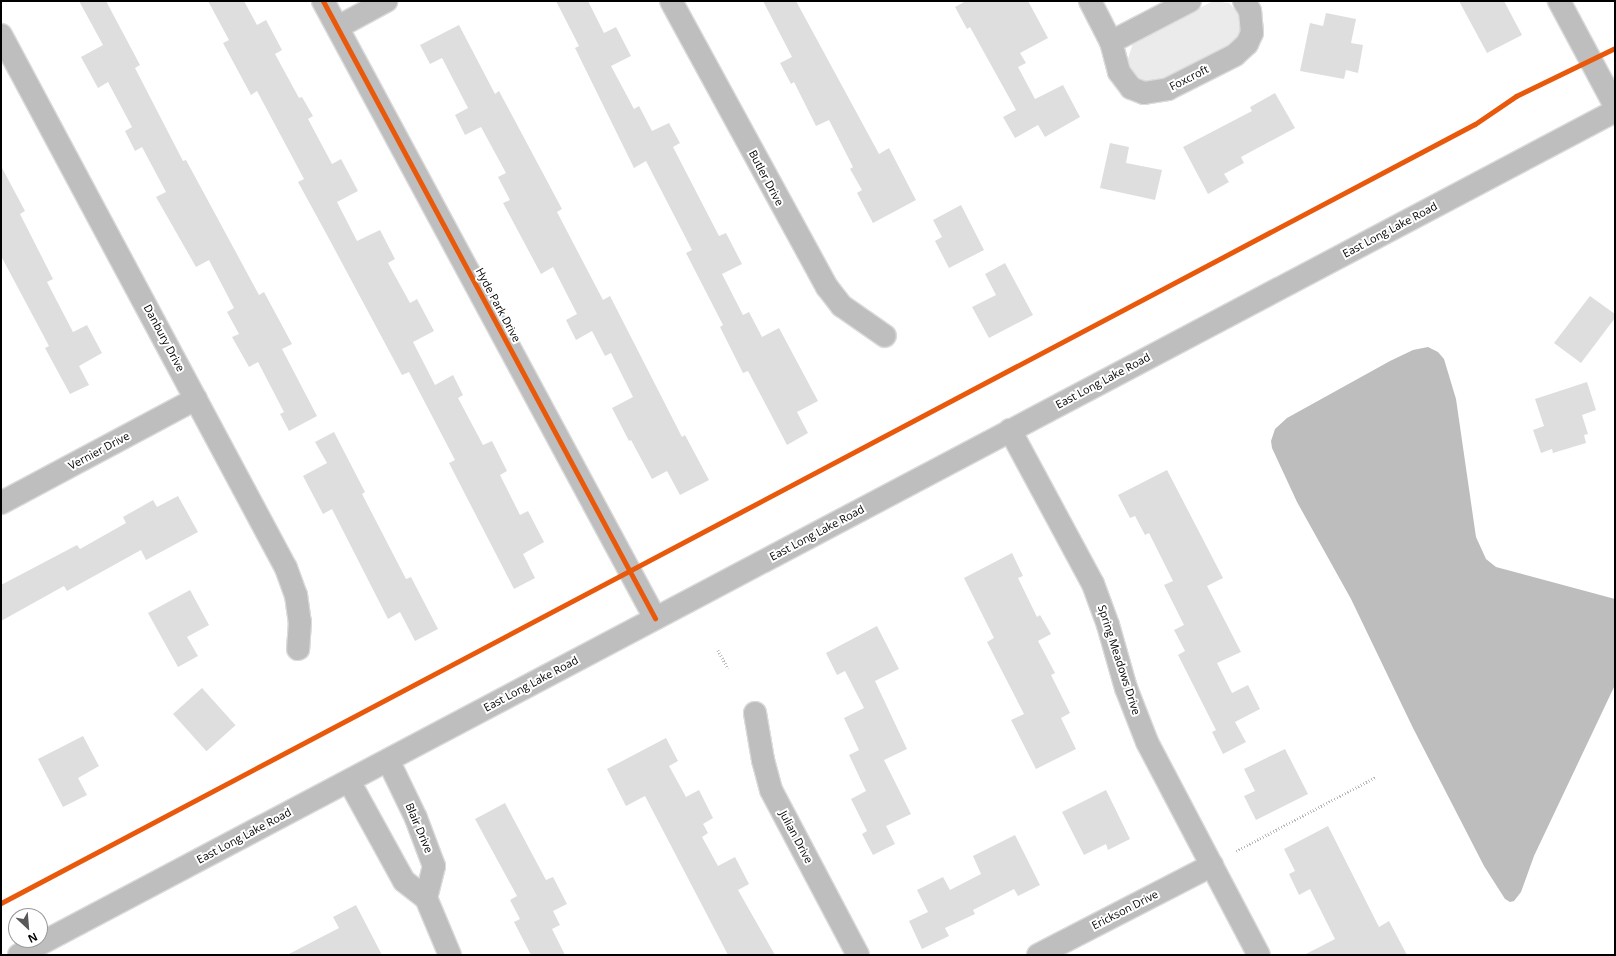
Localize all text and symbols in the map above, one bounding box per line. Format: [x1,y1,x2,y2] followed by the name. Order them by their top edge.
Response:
[1167,63,1211,93] street label: Foxcroft
[746,148,786,208] street label: Butler Drive
[1341,200,1439,260] street label: East Long Lake Road
[473,266,523,344] street label: Hyde Park Drive
[141,302,187,374] street label: Danbury Drive
[1054,351,1152,411] street label: East Long Lake Road
[66,429,132,473] street label: Vernier Drive
[768,503,866,563] street label: East Long Lake Road
[1095,603,1143,717] street label: Spring Meadows Drive
[482,654,580,714] street label: East Long Lake Road
[403,801,435,855] street label: Blair Drive
[195,806,293,866] street label: East Long Lake Road
[777,808,815,866] street label: Julian Drive
[1090,888,1160,932] street label: Erickson Drive
[8,908,48,948] north arrow
[26,930,40,947] text: N

